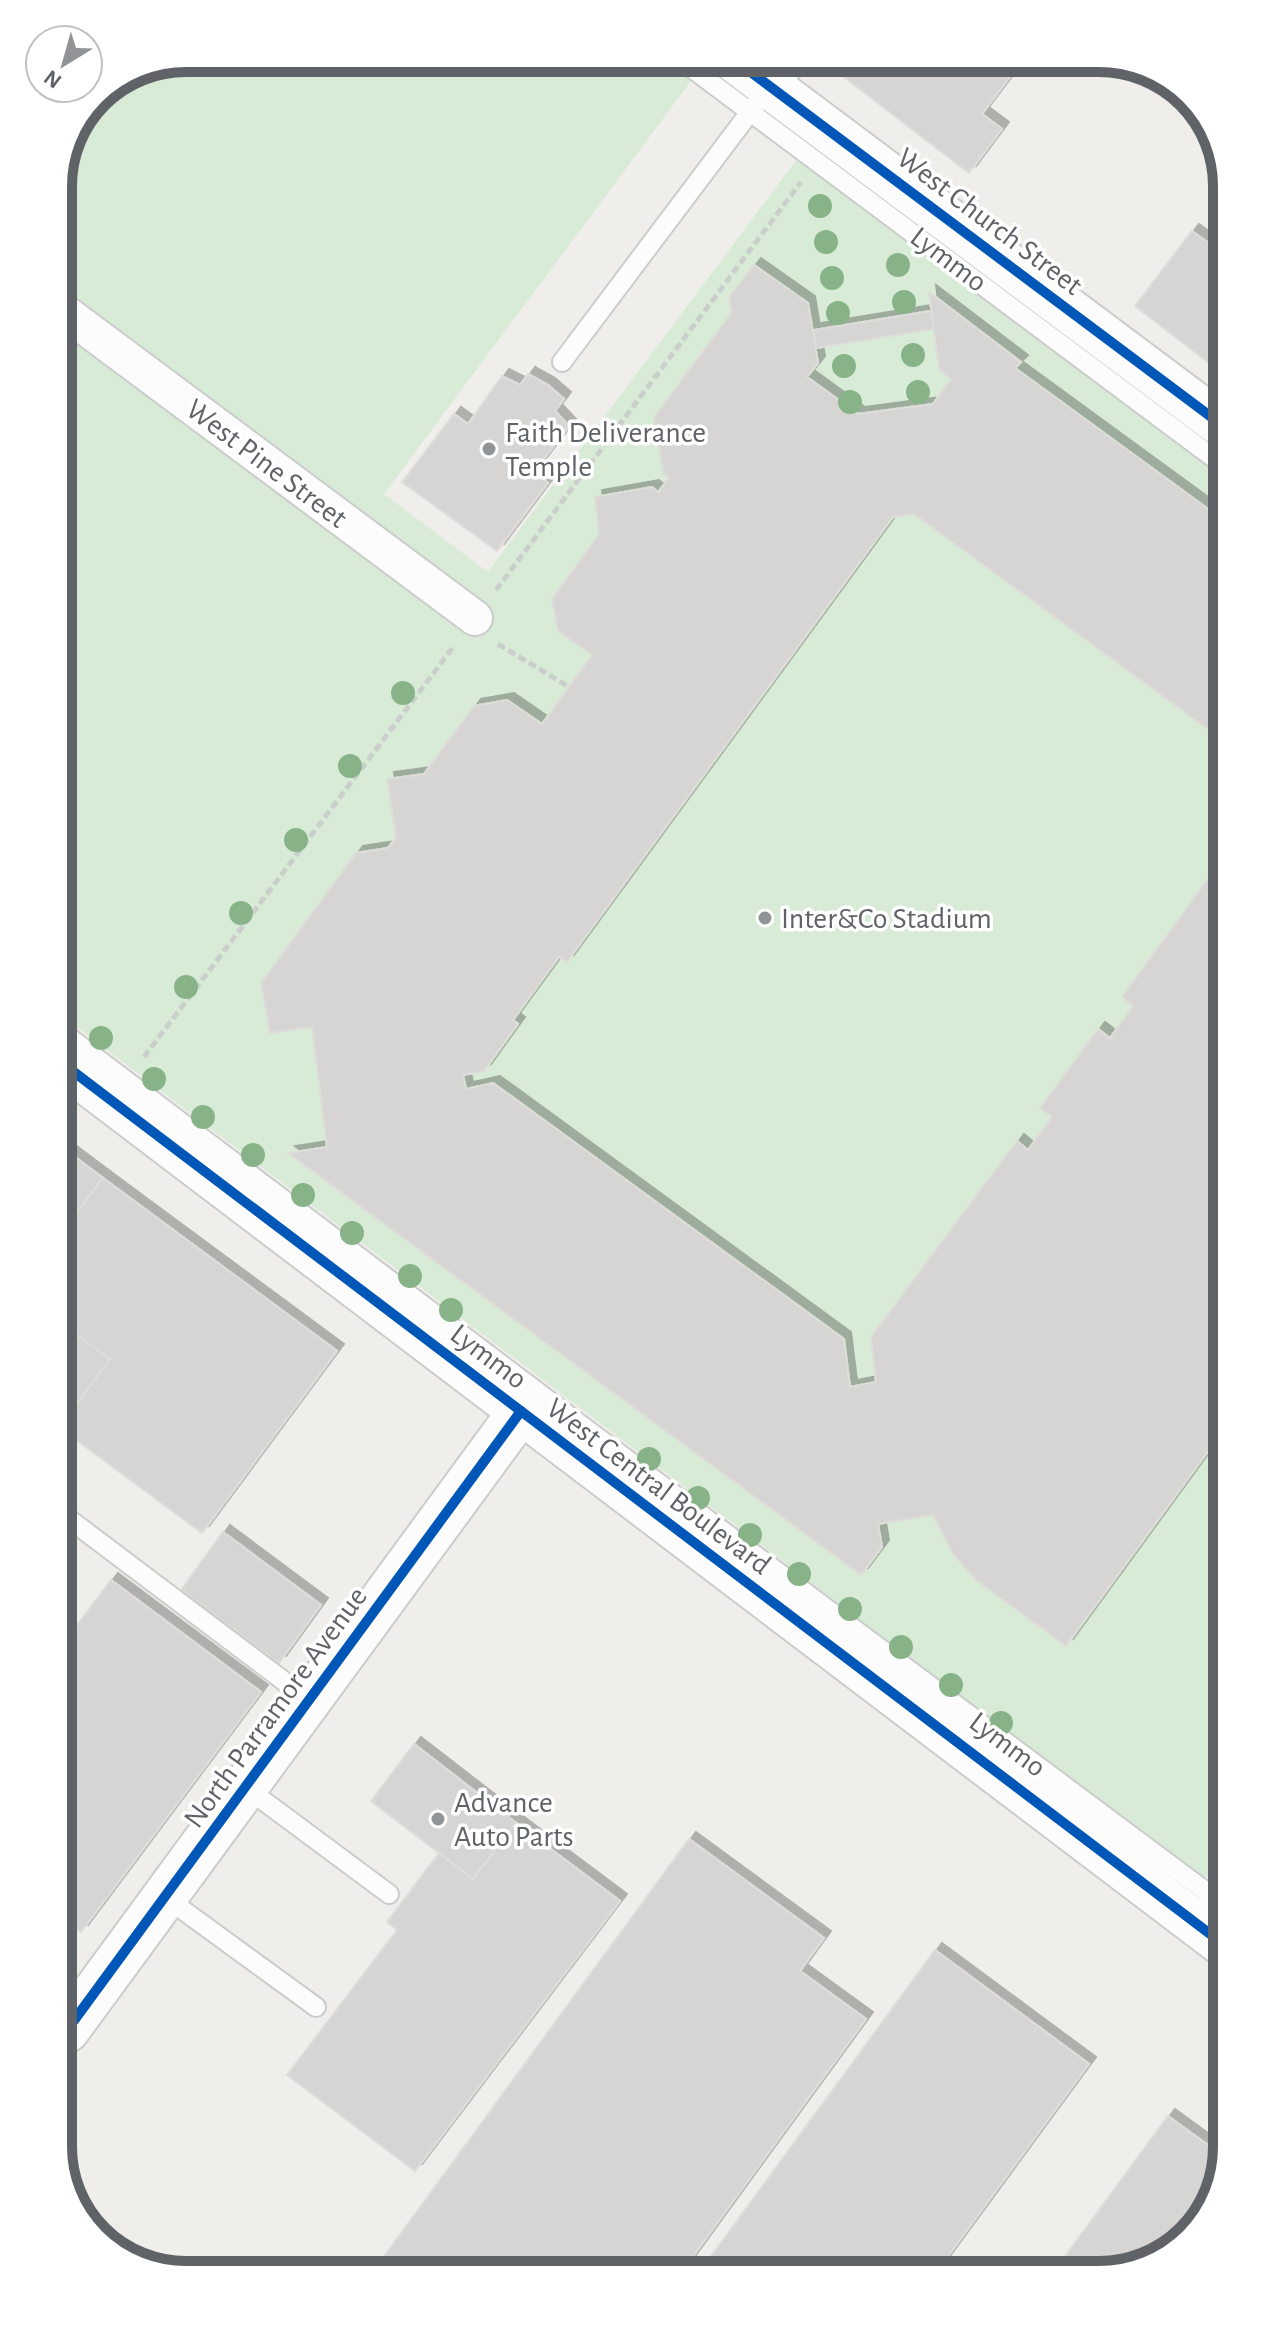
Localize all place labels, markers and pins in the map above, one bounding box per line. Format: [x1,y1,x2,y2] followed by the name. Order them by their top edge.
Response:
[505,418,706,482] place label: Faith Deliverance Temple
[480,440,498,458] marker: Faith Deliverance Temple
[781,904,992,934] place label: Inter&Co Stadium
[756,909,774,927] marker: Inter&Co Stadium
[454,1788,574,1852] place label: Advance Auto Parts
[429,1810,447,1828] marker: Advance Auto Parts

